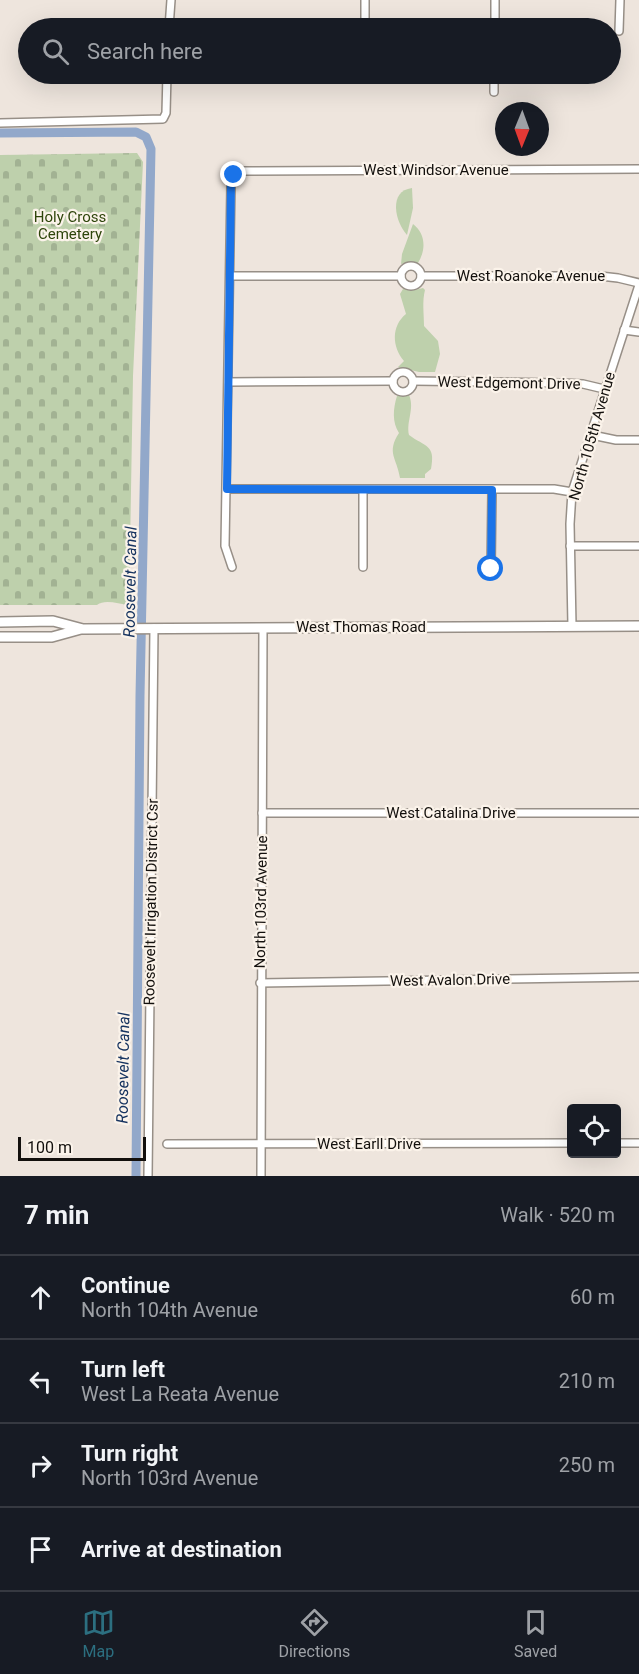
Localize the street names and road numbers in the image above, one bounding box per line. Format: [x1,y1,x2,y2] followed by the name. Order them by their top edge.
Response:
[363,161,509,179] street label: West Windsor Avenue
[457,267,605,285] street label: West Roanoke Avenue
[565,370,619,502] street label: North 105th Avenue
[437,373,581,393] street label: West Edgemont Drive
[296,618,426,636] street label: West Thomas Road
[140,798,162,1006] street label: Roosevelt Irrigation District Csr
[386,804,516,822] street label: West Catalina Drive
[251,835,271,969] street label: North 103rd Avenue
[390,970,510,990] street label: West Avalon Drive
[317,1135,421,1153] street label: West Earll Drive

